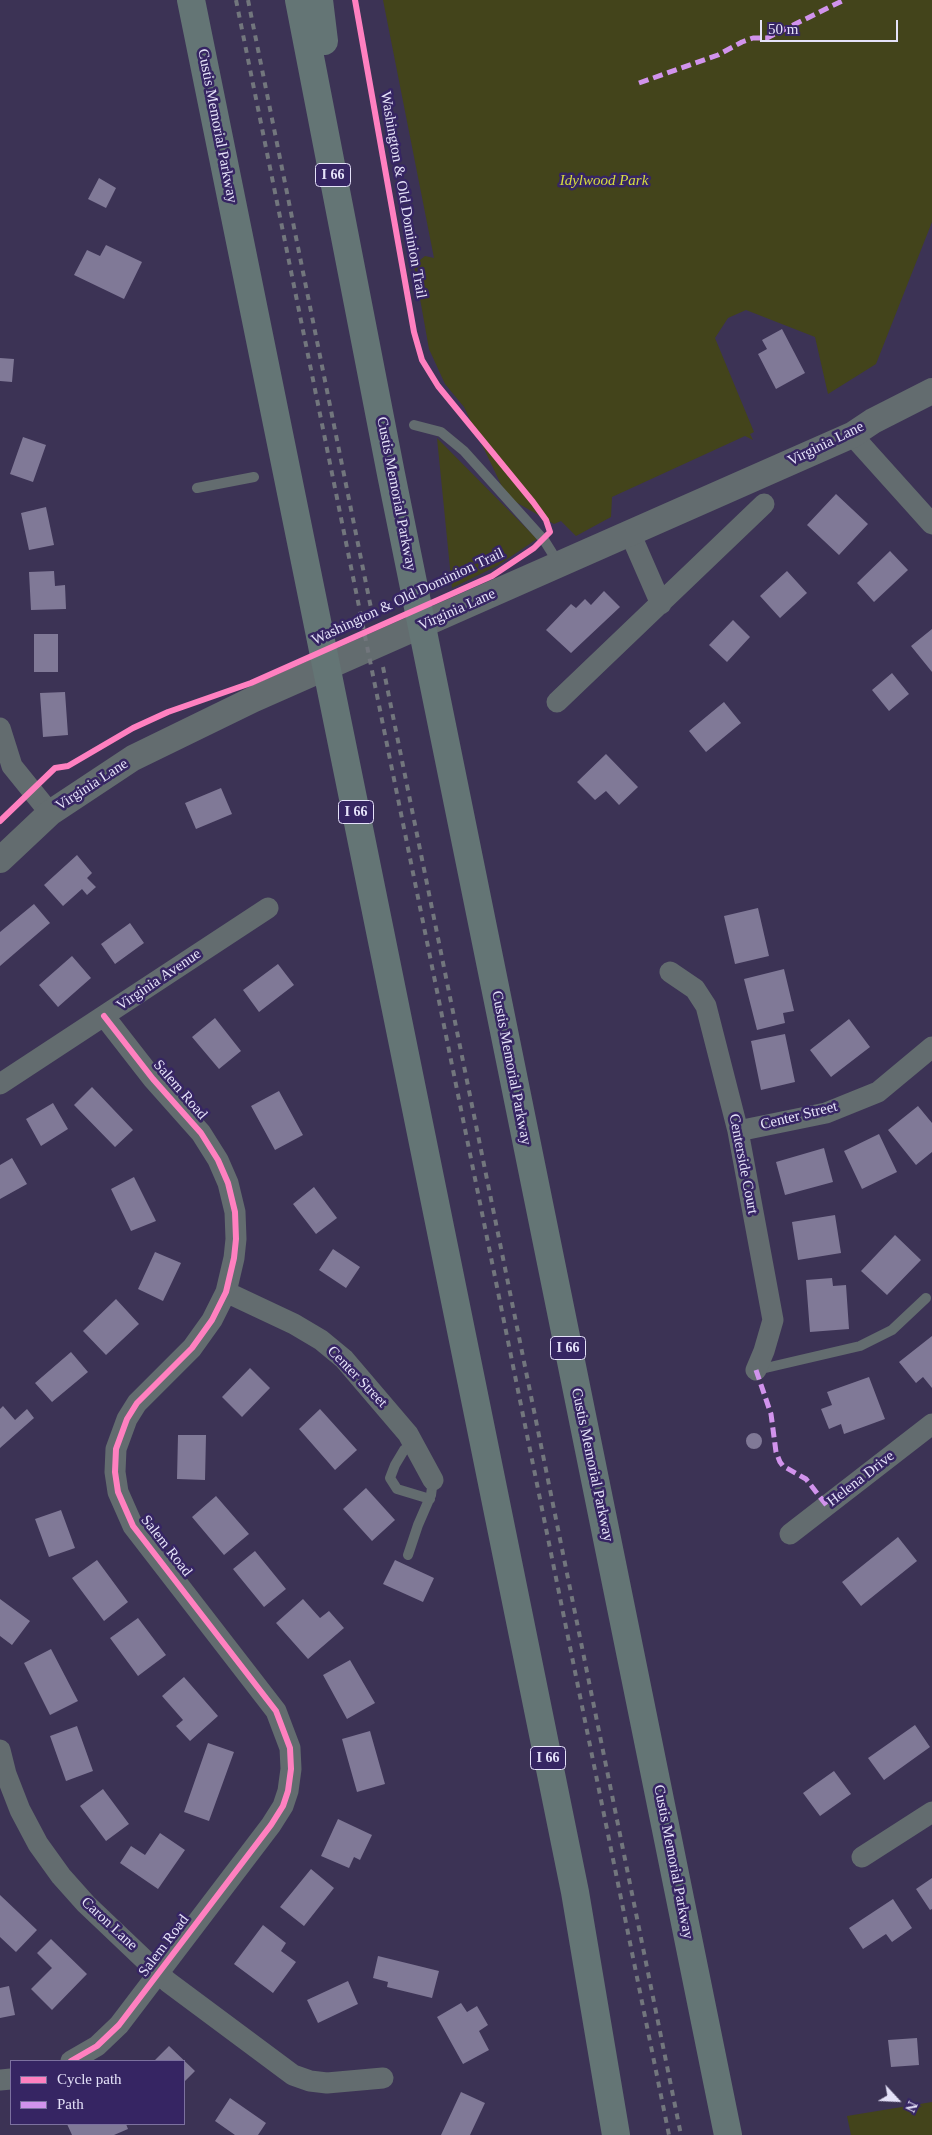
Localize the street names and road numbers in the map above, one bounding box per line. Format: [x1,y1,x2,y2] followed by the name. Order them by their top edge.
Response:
[193,47,241,205] street label: Custis Memorial Parkway
[376,90,430,300] street label: Washington & Old Dominion Trail
[316,164,350,186] road number: I 66
[372,415,420,573] street label: Custis Memorial Parkway
[785,418,867,470] street label: Virginia Lane
[309,544,507,650] street label: Washington & Old Dominion Trail
[416,585,498,635] street label: Virginia Lane
[52,755,132,815] street label: Virginia Lane
[338,800,374,824] road number: I 66
[113,945,205,1015] street label: Virginia Avenue
[487,989,535,1147] street label: Custis Memorial Parkway
[149,1057,211,1123] street label: Salem Road
[759,1098,839,1134] street label: Center Street
[724,1112,762,1216] street label: Centerside Court
[550,1336,586,1360] road number: I 66
[323,1342,391,1412] street label: Center Street
[567,1387,617,1543] street label: Custis Memorial Parkway
[824,1447,898,1511] street label: Helena Drive
[136,1512,196,1580] street label: Salem Road
[530,1746,566,1770] road number: I 66
[649,1783,697,1941] street label: Custis Memorial Parkway
[77,1893,141,1955] street label: Caron Lane
[135,1911,193,1981] street label: Salem Road

